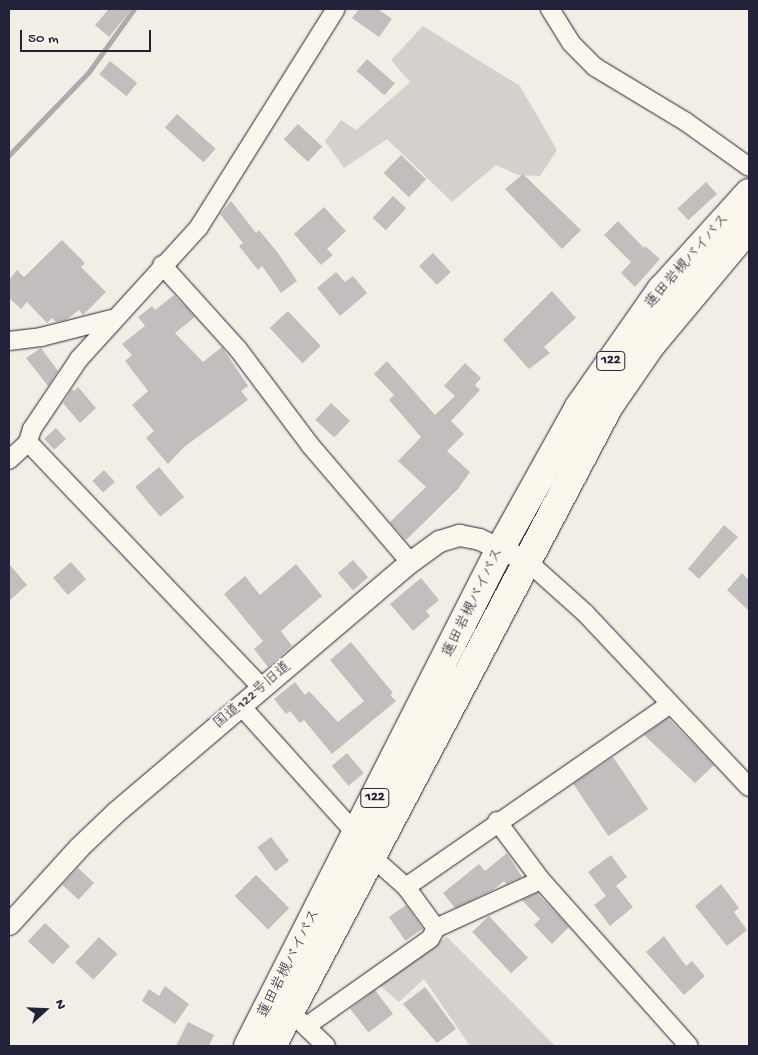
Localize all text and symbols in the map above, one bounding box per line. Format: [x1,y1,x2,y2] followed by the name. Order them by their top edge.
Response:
[22,20,154,52] scale bar
[28,30,59,48] text: 50 m
[642,211,734,313] street label: 蓮田岩槻バイパス
[596,350,626,372] road number: 122
[440,545,508,661] street label: 蓮田岩槻バイパス
[211,658,295,734] street label: 国道122号旧道
[360,786,390,810] road number: 122
[255,906,325,1022] street label: 蓮田岩槻バイパス
[20,985,70,1035] north arrow
[50,997,69,1012] text: N

